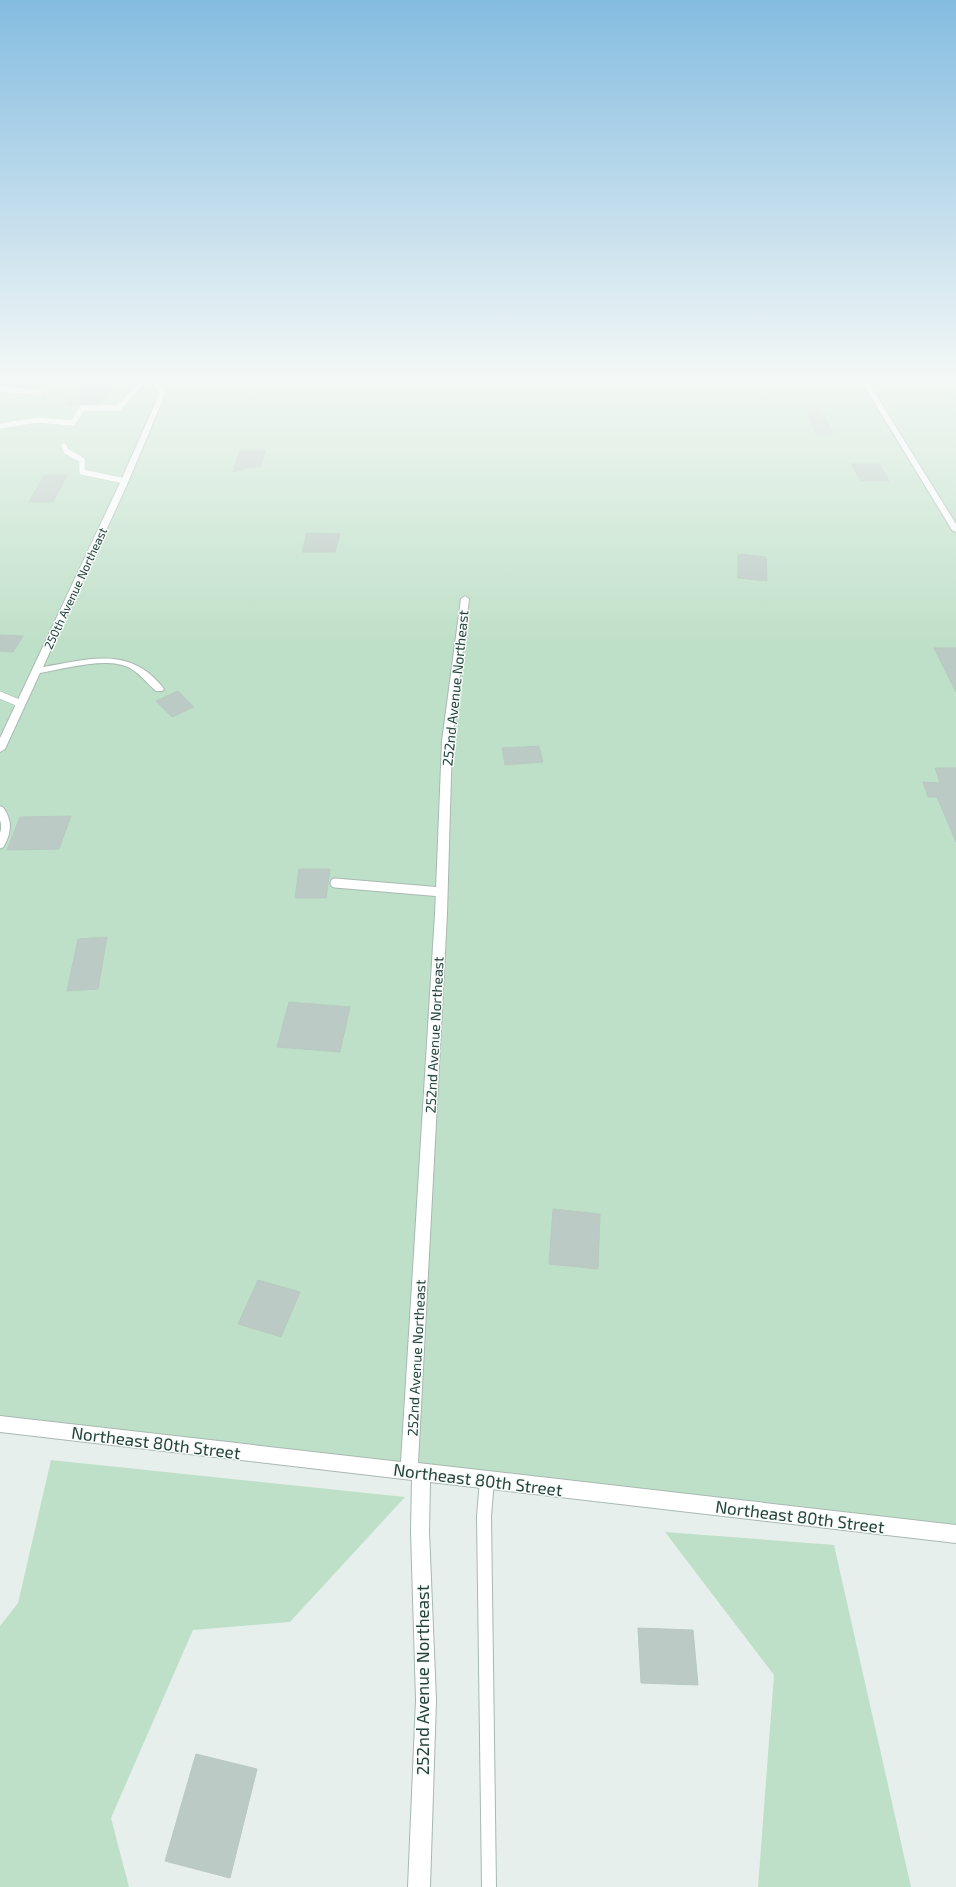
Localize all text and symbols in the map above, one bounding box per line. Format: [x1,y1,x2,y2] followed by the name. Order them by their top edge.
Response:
[41,525,110,651] street label: 250th Avenue Northeast
[438,609,472,767] street label: 252nd Avenue Northeast
[421,956,447,1114] street label: 252nd Avenue Northeast
[403,1279,429,1437] street label: 252nd Avenue Northeast
[70,1422,242,1462] street label: Northeast 80th Street
[392,1459,564,1499] street label: Northeast 80th Street
[714,1496,886,1536] street label: Northeast 80th Street
[412,1584,432,1775] street label: 252nd Avenue Northeast

